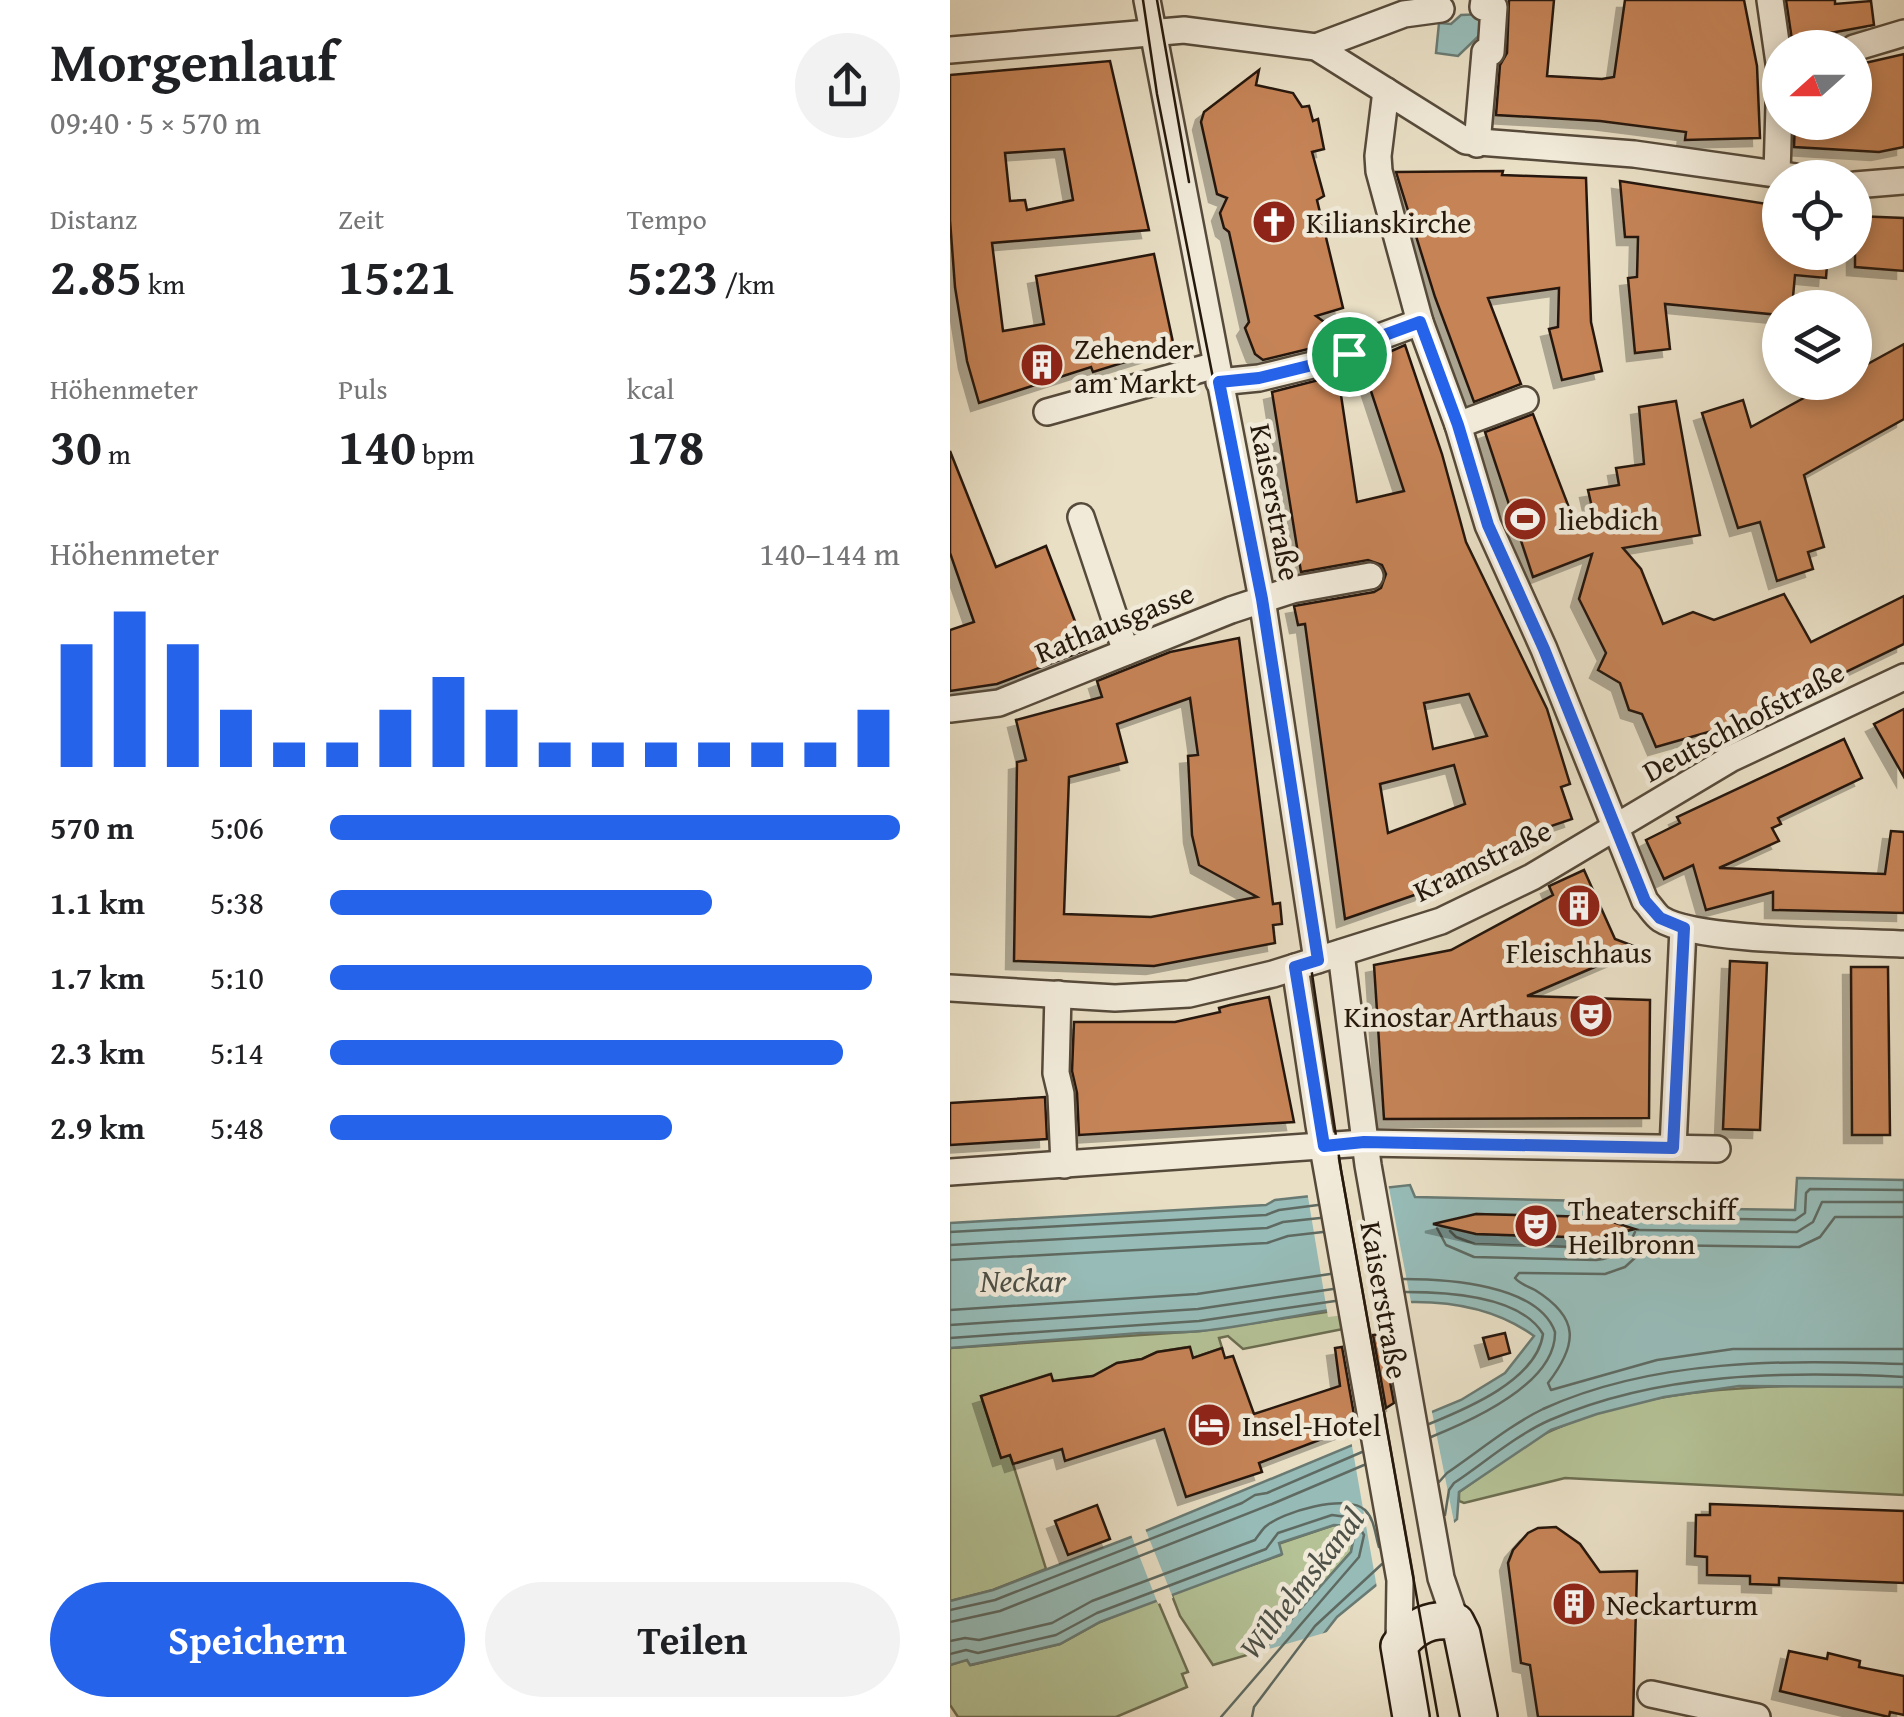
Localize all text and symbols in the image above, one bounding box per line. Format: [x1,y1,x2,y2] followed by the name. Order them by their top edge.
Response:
[50,21,336,101] text: Morgenlauf
[1762,30,1872,140] north arrow
[1762,30,1872,400] map controls
[795,33,900,138] button: share
[50,99,261,146] text: 09:40 · 5 × 570 m
[1762,160,1872,270] button: locate
[50,198,137,239] text: Distanz
[338,198,384,239] text: Zeit
[627,198,707,239] text: Tempo
[1251,199,1297,245] church icon: Kilianskirche
[1306,200,1471,244] place label: Kilianskirche
[50,239,142,312] text: 2.85
[338,239,456,312] text: 15:21
[627,239,719,312] text: 5:23
[142,263,185,304] text: km
[719,263,775,304] text: /km
[1762,290,1872,400] button: layers
[1307,312,1392,397] pin
[1074,326,1197,404] place label: Zehender am Markt
[1322,327,1377,382] icon: arrive
[1019,342,1065,388] building icon: Zehender am Markt
[50,368,198,409] text: Höhenmeter
[338,368,388,409] text: Puls
[627,368,674,409] text: kcal
[50,409,102,482] text: 30
[338,409,416,482] text: 140
[627,409,704,482] text: 178
[1239,420,1313,584] street label: Kaiserstraße
[102,433,131,474] text: m
[416,433,475,474] text: bpm
[1502,496,1548,542] sports icon: liebdich
[1558,497,1659,541] place label: liebdich
[50,530,219,577] text: Höhenmeter
[759,530,900,577] text: 140–144 m
[1028,570,1200,674] street label: Rathausgasse
[1634,649,1852,793] street label: Deutschhofstraße
[50,804,134,851] text: 570 m
[210,804,264,851] text: 5:06
[1405,808,1559,912] street label: Kramstraße
[50,879,145,926] text: 1.1 km
[210,879,264,926] text: 5:38
[1556,883,1602,929] building icon: Fleischhaus
[1506,930,1652,974] place label: Fleischhaus
[50,954,145,1001] text: 1.7 km
[210,954,264,1001] text: 5:10
[1568,993,1614,1039] theatre icon: Kinostar Arthaus
[1344,994,1558,1038] place label: Kinostar Arthaus
[50,1029,145,1076] text: 2.3 km
[210,1029,264,1076] text: 5:14
[50,1104,145,1151] text: 2.9 km
[210,1104,264,1151] text: 5:48
[1568,1187,1739,1265] place label: Theaterschiff Heilbronn
[1513,1203,1559,1249] theatre icon: Theaterschiff Heilbronn
[1350,1218,1420,1382] street label: Kaiserstraße
[979,1257,1067,1304] water label: Neckar
[1186,1402,1232,1448] hotel icon: Insel-Hotel
[1242,1403,1381,1447] place label: Insel-Hotel
[1227,1497,1375,1669] water label: Wilhelmskanal
[1551,1581,1597,1627] building icon: Neckarturm
[50,1582,465,1697] button: Speichern
[485,1582,900,1697] button: Teilen
[1606,1582,1759,1626] place label: Neckarturm

